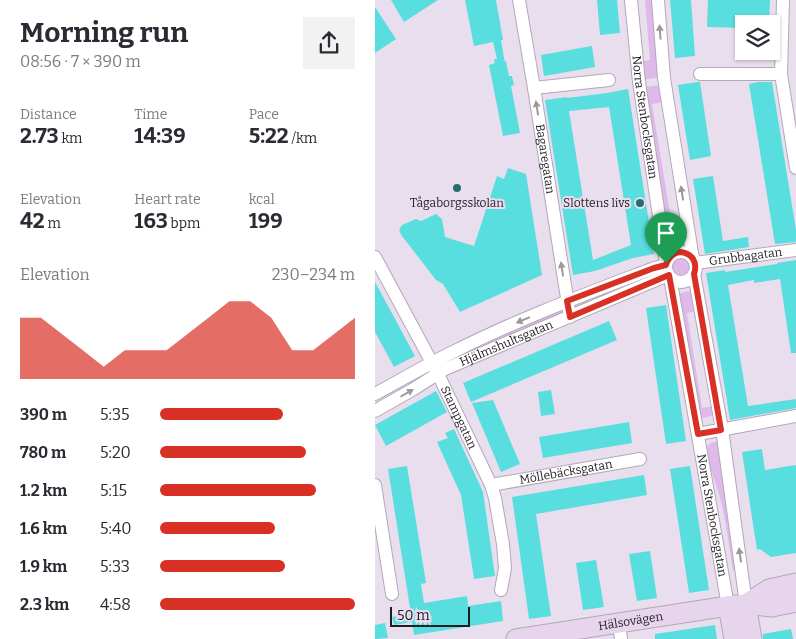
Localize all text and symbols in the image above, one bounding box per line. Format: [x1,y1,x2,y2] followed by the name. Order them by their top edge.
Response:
[735,15,780,60] map controls
[735,15,780,60] button: layers
[20,16,188,49] text: Morning run
[303,17,355,69] button: share
[656,24,664,40] one-way arrow
[20,52,141,71] text: 08:56 · 7 × 390 m
[629,55,660,180] street label: Norra Stenbocksgatan
[533,100,541,116] one-way arrow
[20,106,77,123] text: Distance
[134,106,167,123] text: Time
[249,106,279,123] text: Pace
[20,123,59,149] text: 2.73
[134,123,186,149] text: 14:39
[249,123,289,149] text: 5:22
[533,123,558,195] street label: Bagaregatan
[59,130,82,147] text: km
[289,130,317,147] text: /km
[451,182,463,194] marker: Tågaborgsskolan
[678,185,686,201] one-way arrow
[20,191,81,208] text: Elevation
[134,191,201,208] text: Heart rate
[249,191,275,208] text: kcal
[410,196,504,210] place label: Tågaborgsskolan
[563,196,630,210] place label: Slottens livs
[634,197,646,209] marker: Slottens livs
[20,208,45,234] text: 42
[134,208,168,234] text: 163
[249,208,283,234] text: 199
[645,212,687,263] pin
[45,215,61,232] text: m
[168,215,200,232] text: bpm
[652,219,680,247] icon: arrive
[708,245,783,268] street label: Grubbagatan
[558,261,566,277] one-way arrow
[20,265,90,284] text: Elevation
[272,265,355,284] text: 230–234 m
[457,317,555,369] street label: Hjälmshultsgatan
[516,317,530,325] one-way arrow
[438,384,480,451] street label: Stampgatan
[399,389,414,397] one-way arrow
[20,405,67,424] text: 390 m
[100,405,130,424] text: 5:35
[20,443,66,462] text: 780 m
[100,443,131,462] text: 5:20
[694,453,730,578] street label: Norra Stenbocksgatan
[518,457,614,487] street label: Möllebäcksgatan
[20,481,67,500] text: 1.2 km
[100,481,127,500] text: 5:15
[20,519,67,538] text: 1.6 km
[100,519,132,538] text: 5:40
[735,547,743,563] one-way arrow
[20,557,67,576] text: 1.9 km
[100,557,130,576] text: 5:33
[20,595,69,614] text: 2.3 km
[100,595,131,614] text: 4:58
[390,604,470,627] scale bar
[397,607,430,624] text: 50 m
[597,609,664,633] street label: Hälsovägen

